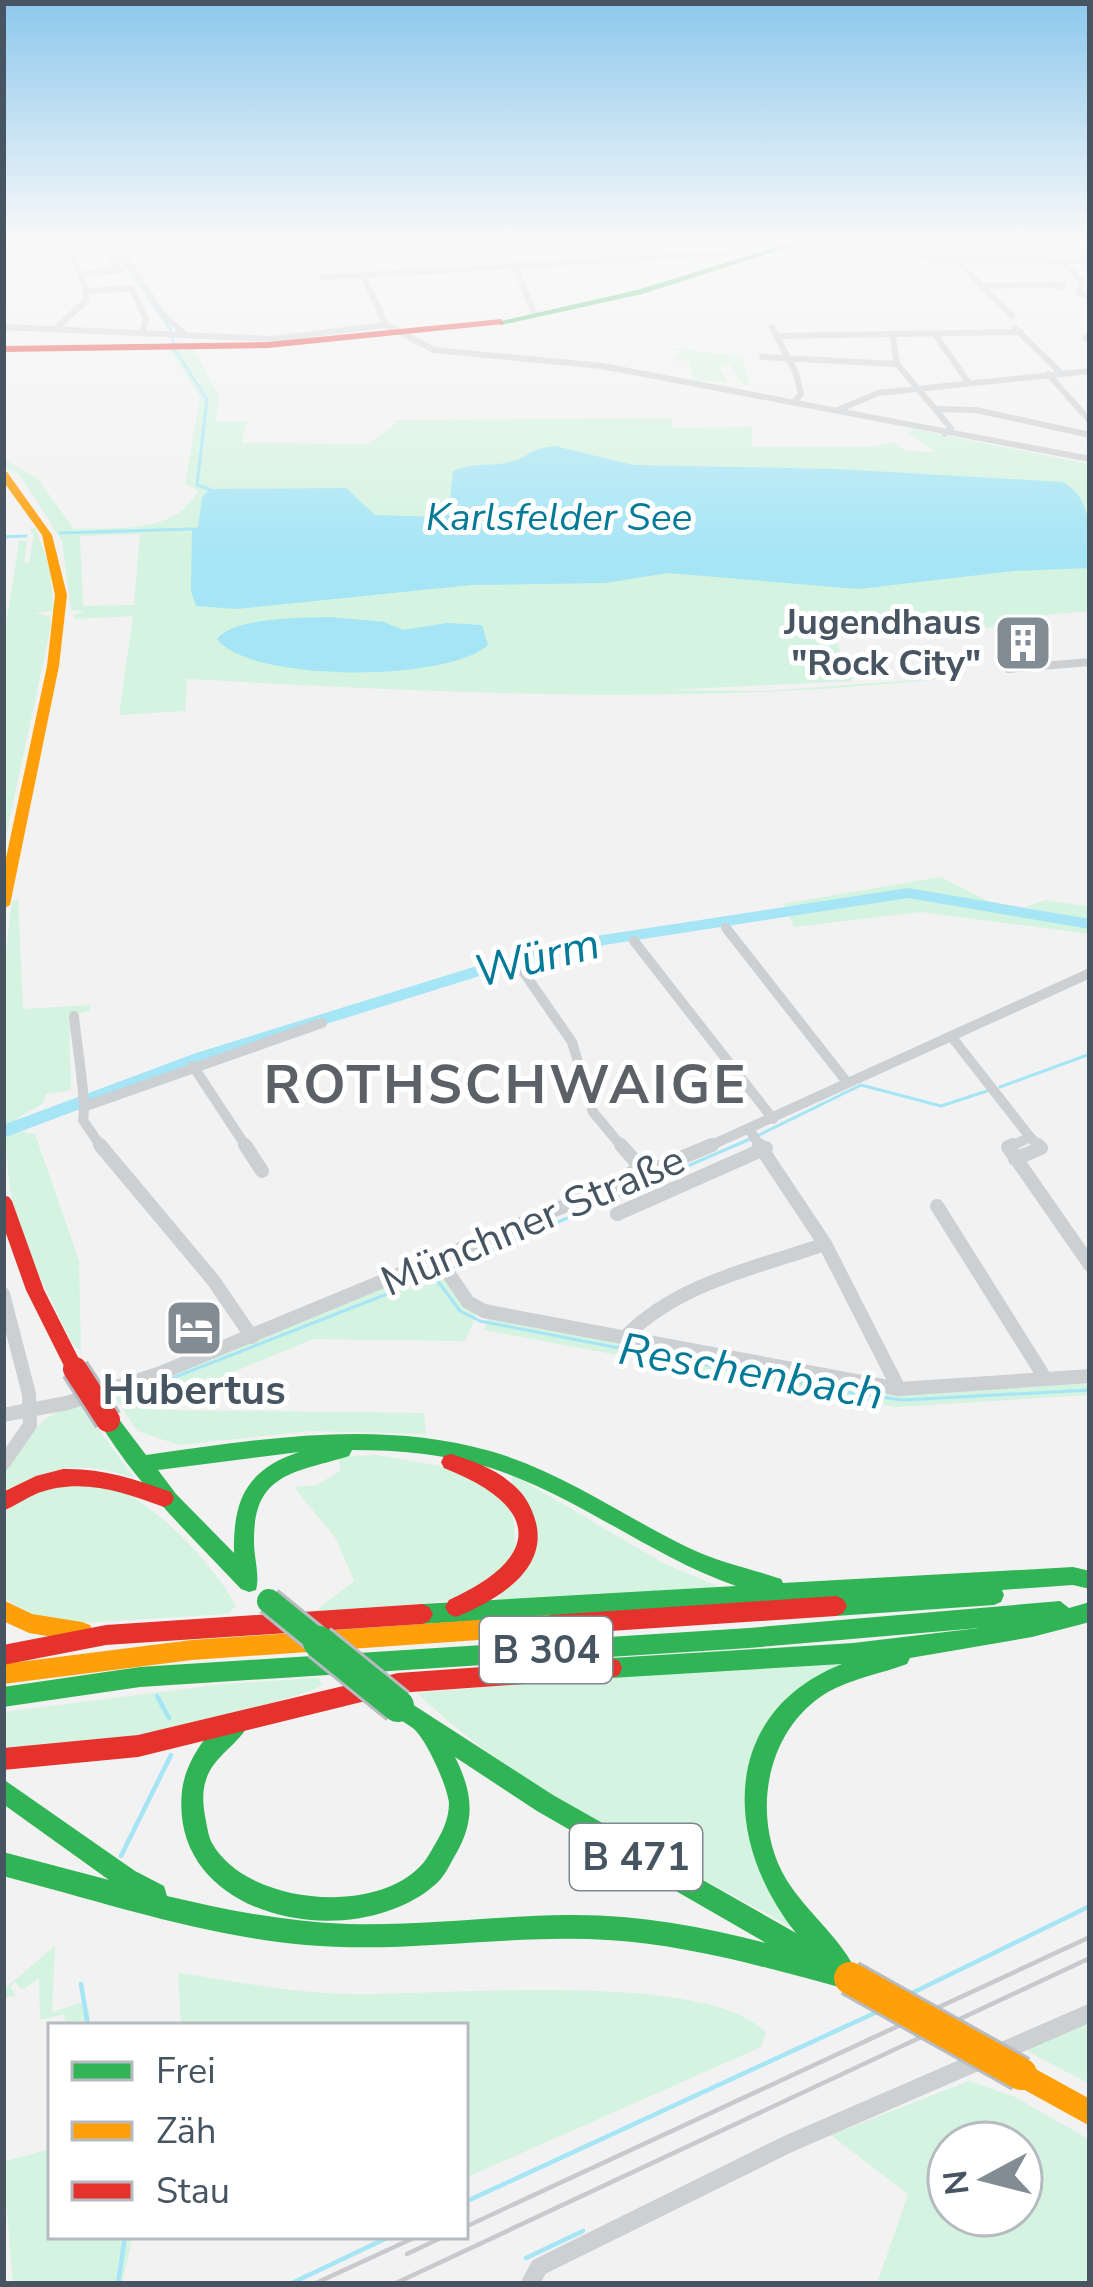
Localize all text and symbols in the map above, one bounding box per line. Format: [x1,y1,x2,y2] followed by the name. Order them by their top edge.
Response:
[426,491,692,544] water label: Karlsfelder See
[783,598,981,688] place label: Jugendhaus "Rock City"
[992,612,1054,674] building icon: Jugendhaus "Rock City"
[468,913,606,1003] water label: Würm
[264,1048,748,1122] district label: ROTHSCHWAIGE
[373,1131,693,1311] street label: Münchner Straße
[163,1297,225,1359] hotel icon: Hubertus
[614,1319,888,1425] water label: Reschenbach
[102,1362,286,1419] place label: Hubertus
[480,1617,612,1683] road number: B 304
[570,1824,702,1890] road number: B 471
[48,2023,468,2239] legend
[156,2047,216,2096] text: Frei
[156,2107,216,2156] text: Zäh
[925,2119,1045,2239] north arrow
[156,2167,230,2216] text: Stau
[933,2167,981,2197] text: N

